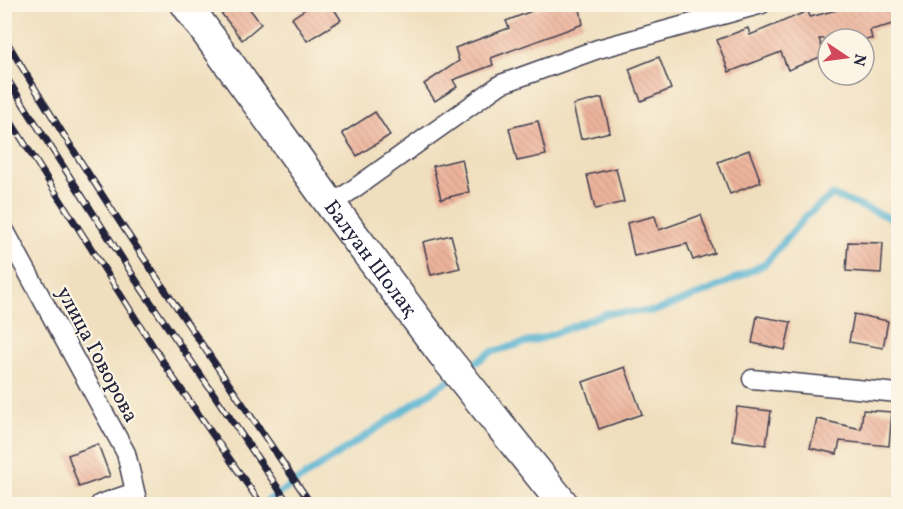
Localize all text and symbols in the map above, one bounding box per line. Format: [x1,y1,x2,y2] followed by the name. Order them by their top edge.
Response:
[816,27,876,87] north arrow
[847,52,871,68] text: N
[316,194,423,324] street label: Балуан Шолақ
[49,282,145,428] street label: улица Говорова

